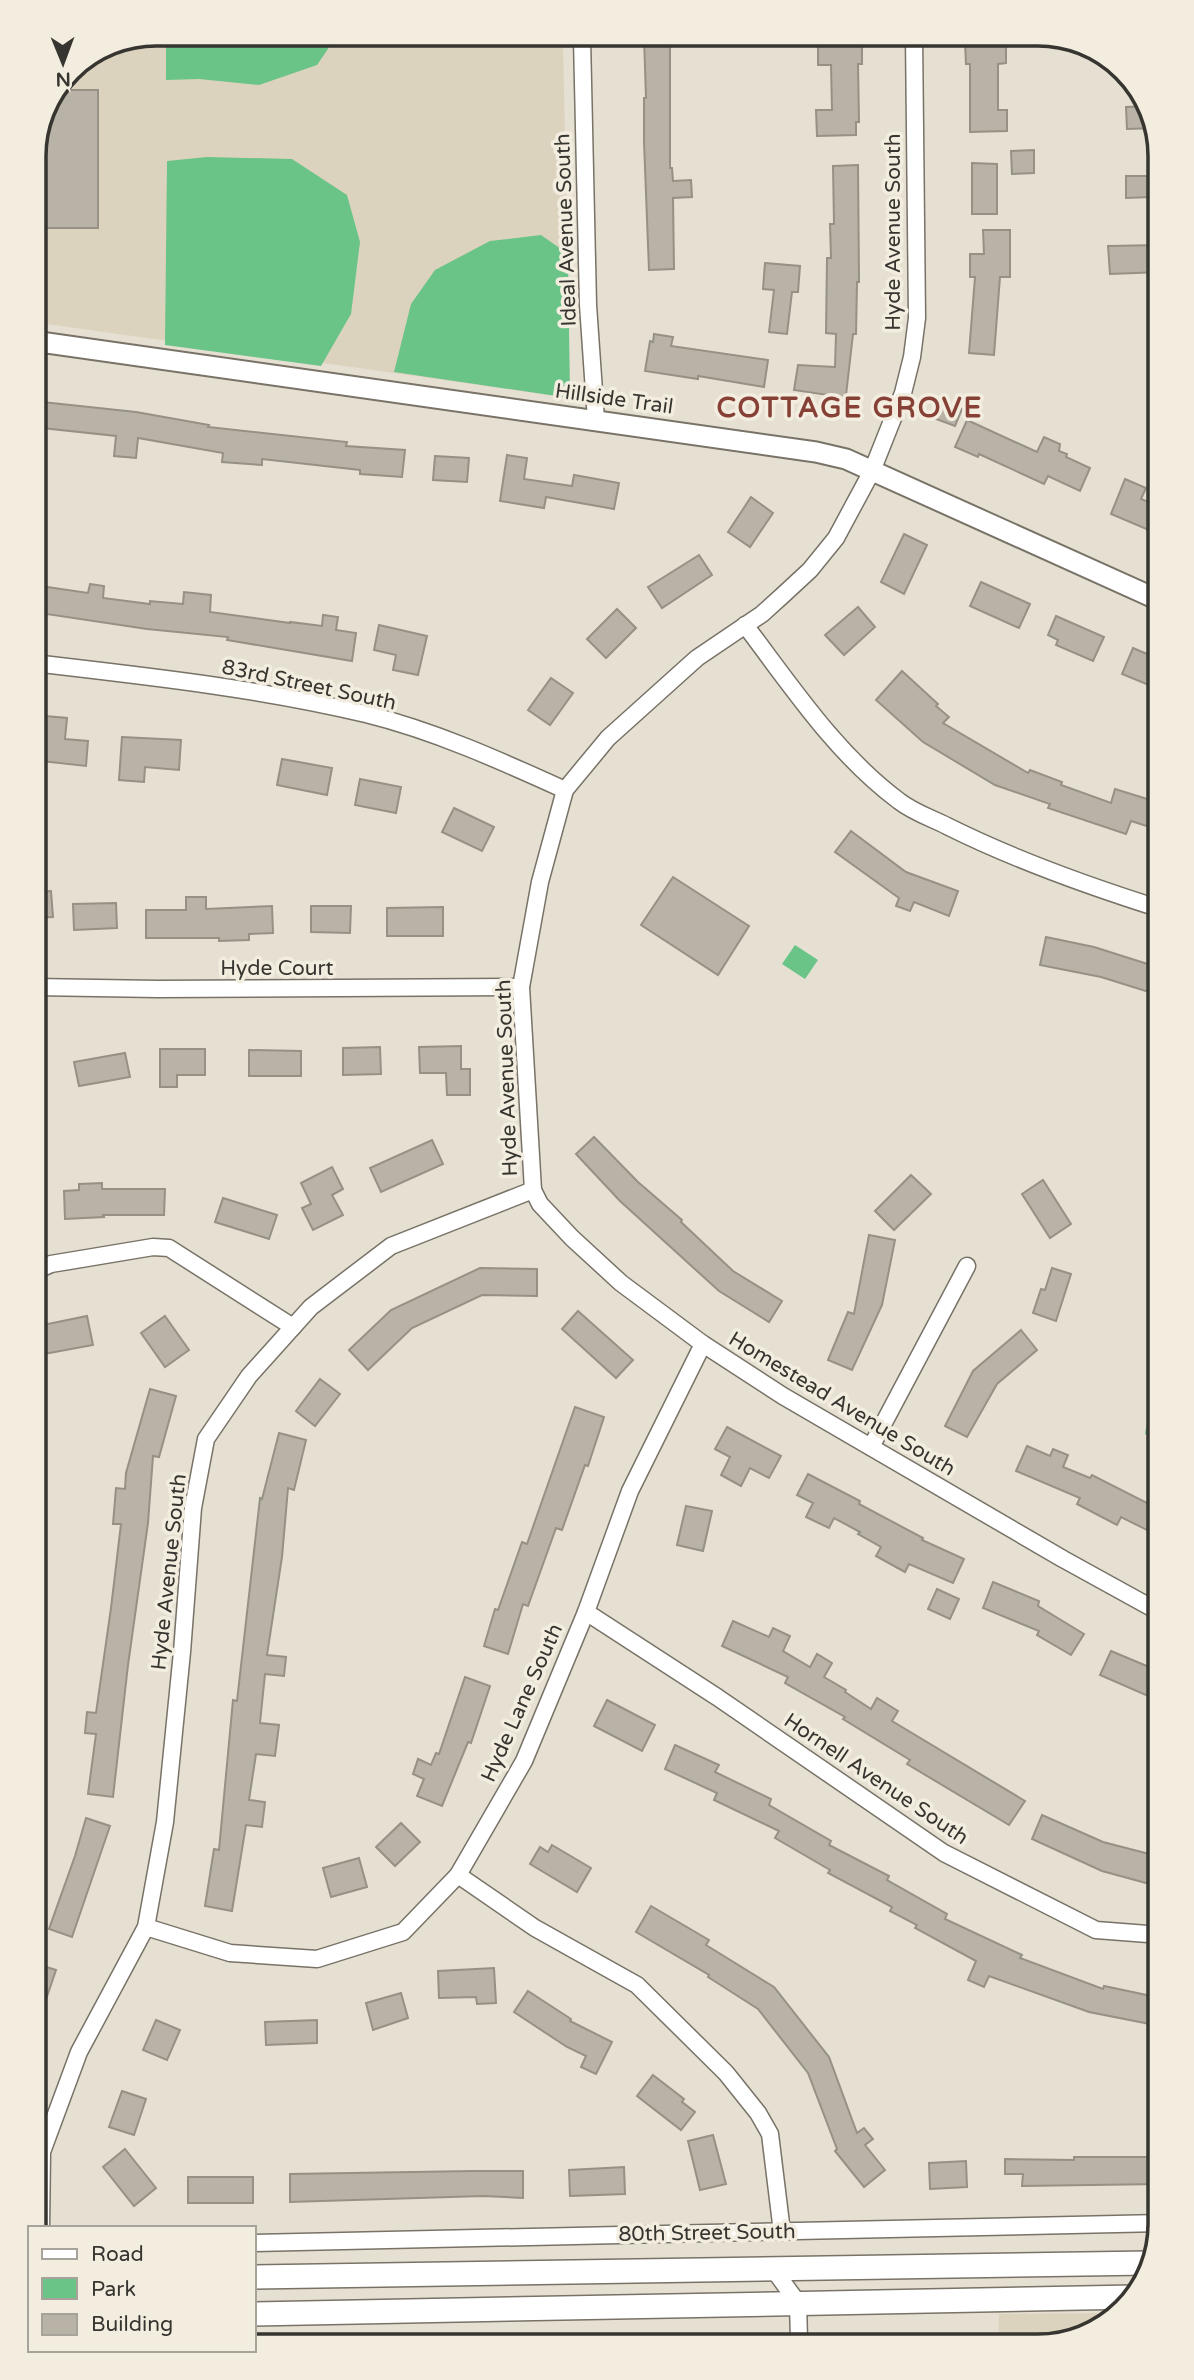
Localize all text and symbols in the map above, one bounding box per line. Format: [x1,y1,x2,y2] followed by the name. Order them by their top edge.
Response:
[28,28,98,98] north arrow
[55,68,71,90] text: N
[550,133,582,327] street label: Ideal Avenue South
[881,133,906,331] street label: Hyde Avenue South
[553,378,675,420] street label: Hillside Trail
[717,391,983,425] district label: COTTAGE GROVE
[220,654,398,716] street label: 83rd Street South
[220,956,334,981] street label: Hyde Court
[491,979,523,1177] street label: Hyde Avenue South
[724,1326,960,1482] street label: Homestead Avenue South
[146,1473,192,1671] street label: Hyde Avenue South
[476,1620,568,1786] street label: Hyde Lane South
[779,1708,973,1850] street label: Hornell Avenue South
[618,2219,796,2247] street label: 80th Street South
[28,2226,256,2352] legend
[91,2242,144,2267] text: Road
[91,2277,136,2302] text: Park
[91,2312,173,2337] text: Building

